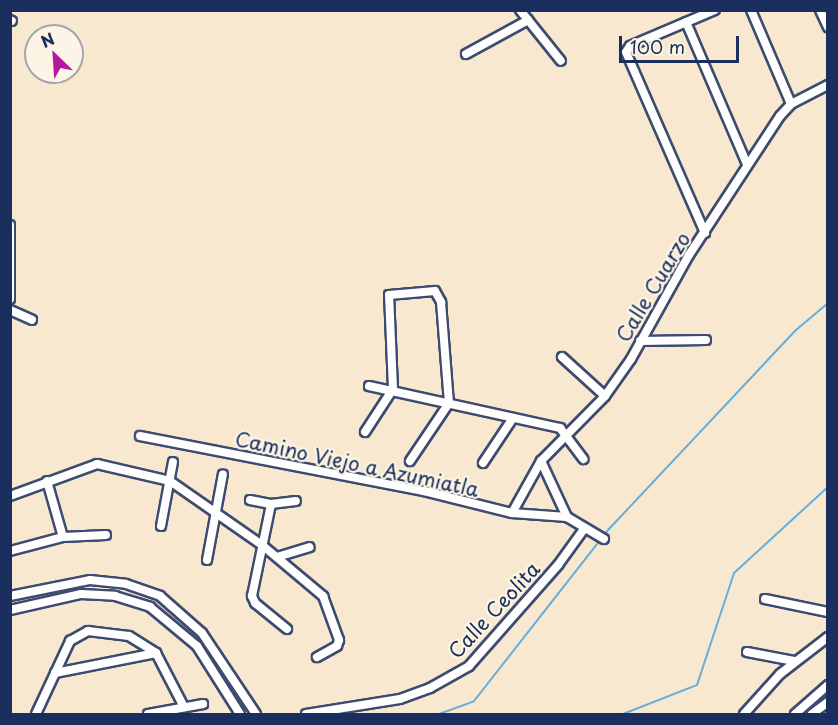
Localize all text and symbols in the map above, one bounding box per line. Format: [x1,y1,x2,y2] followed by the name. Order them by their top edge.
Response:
[24,24,84,84] north arrow
[622,24,742,62] scale bar
[36,26,58,53] text: N
[630,33,685,60] text: 100 m
[611,227,695,347] street label: Calle Cuarzo
[232,426,482,502] street label: Camino Viejo a Azumiatla
[443,557,545,663] street label: Calle Ceolita

